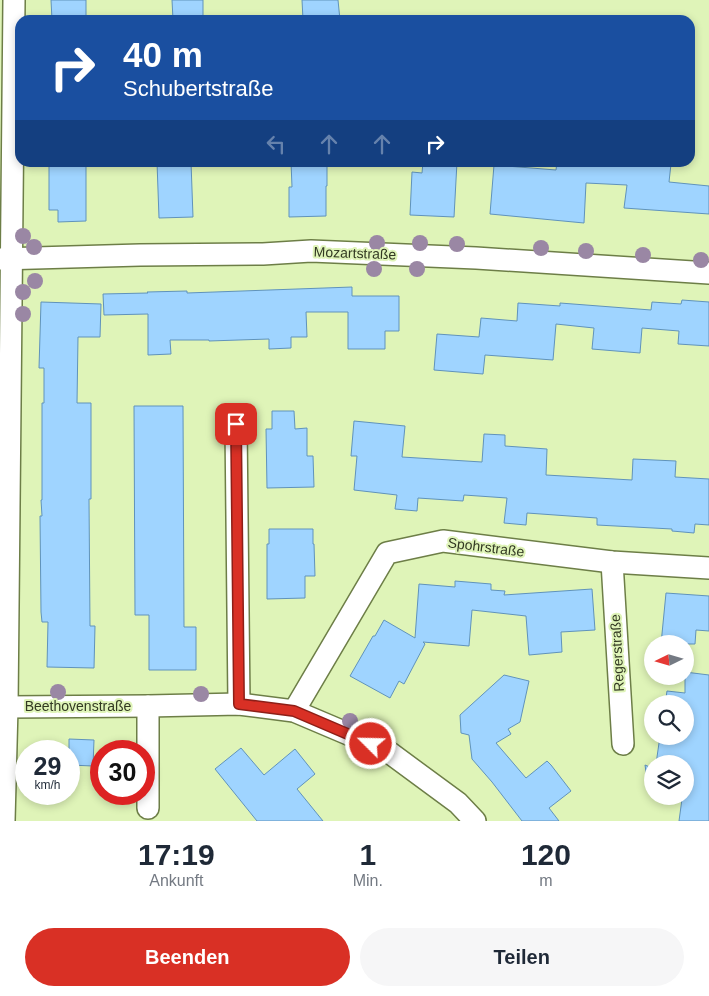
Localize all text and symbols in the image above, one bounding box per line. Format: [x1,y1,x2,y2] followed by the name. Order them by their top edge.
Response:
[40,35,105,100] icon: right
[123,35,203,74] text: 40 m
[123,76,273,101] text: Schubertstraße
[262,130,290,158] icon: left
[315,130,343,158] icon: ahead
[368,130,396,158] icon: ahead
[421,130,449,158] icon: right
[314,244,397,262] street label: Mozartstraße
[215,403,257,445] pin
[222,410,250,438] icon: arrive
[447,534,525,560] street label: Spohrstraße
[607,614,627,692] street label: Regerstraße
[644,635,694,685] north arrow
[644,635,694,805] map controls
[644,695,694,745] button: search
[25,698,132,714] street label: Beethovenstraße
[344,717,396,769] position arrow
[90,740,155,805] speed limit sign: 30
[34,752,61,780] text: 29
[644,755,694,805] button: layers
[34,778,61,792] text: km/h
[138,838,215,871] text: 17:19
[359,838,376,871] text: 1
[521,838,571,871] text: 120
[149,872,203,889] text: Ankunft
[353,872,383,889] text: Min.
[539,872,553,889] text: m
[25,928,350,986] button: Beenden
[360,928,684,986] button: Teilen

